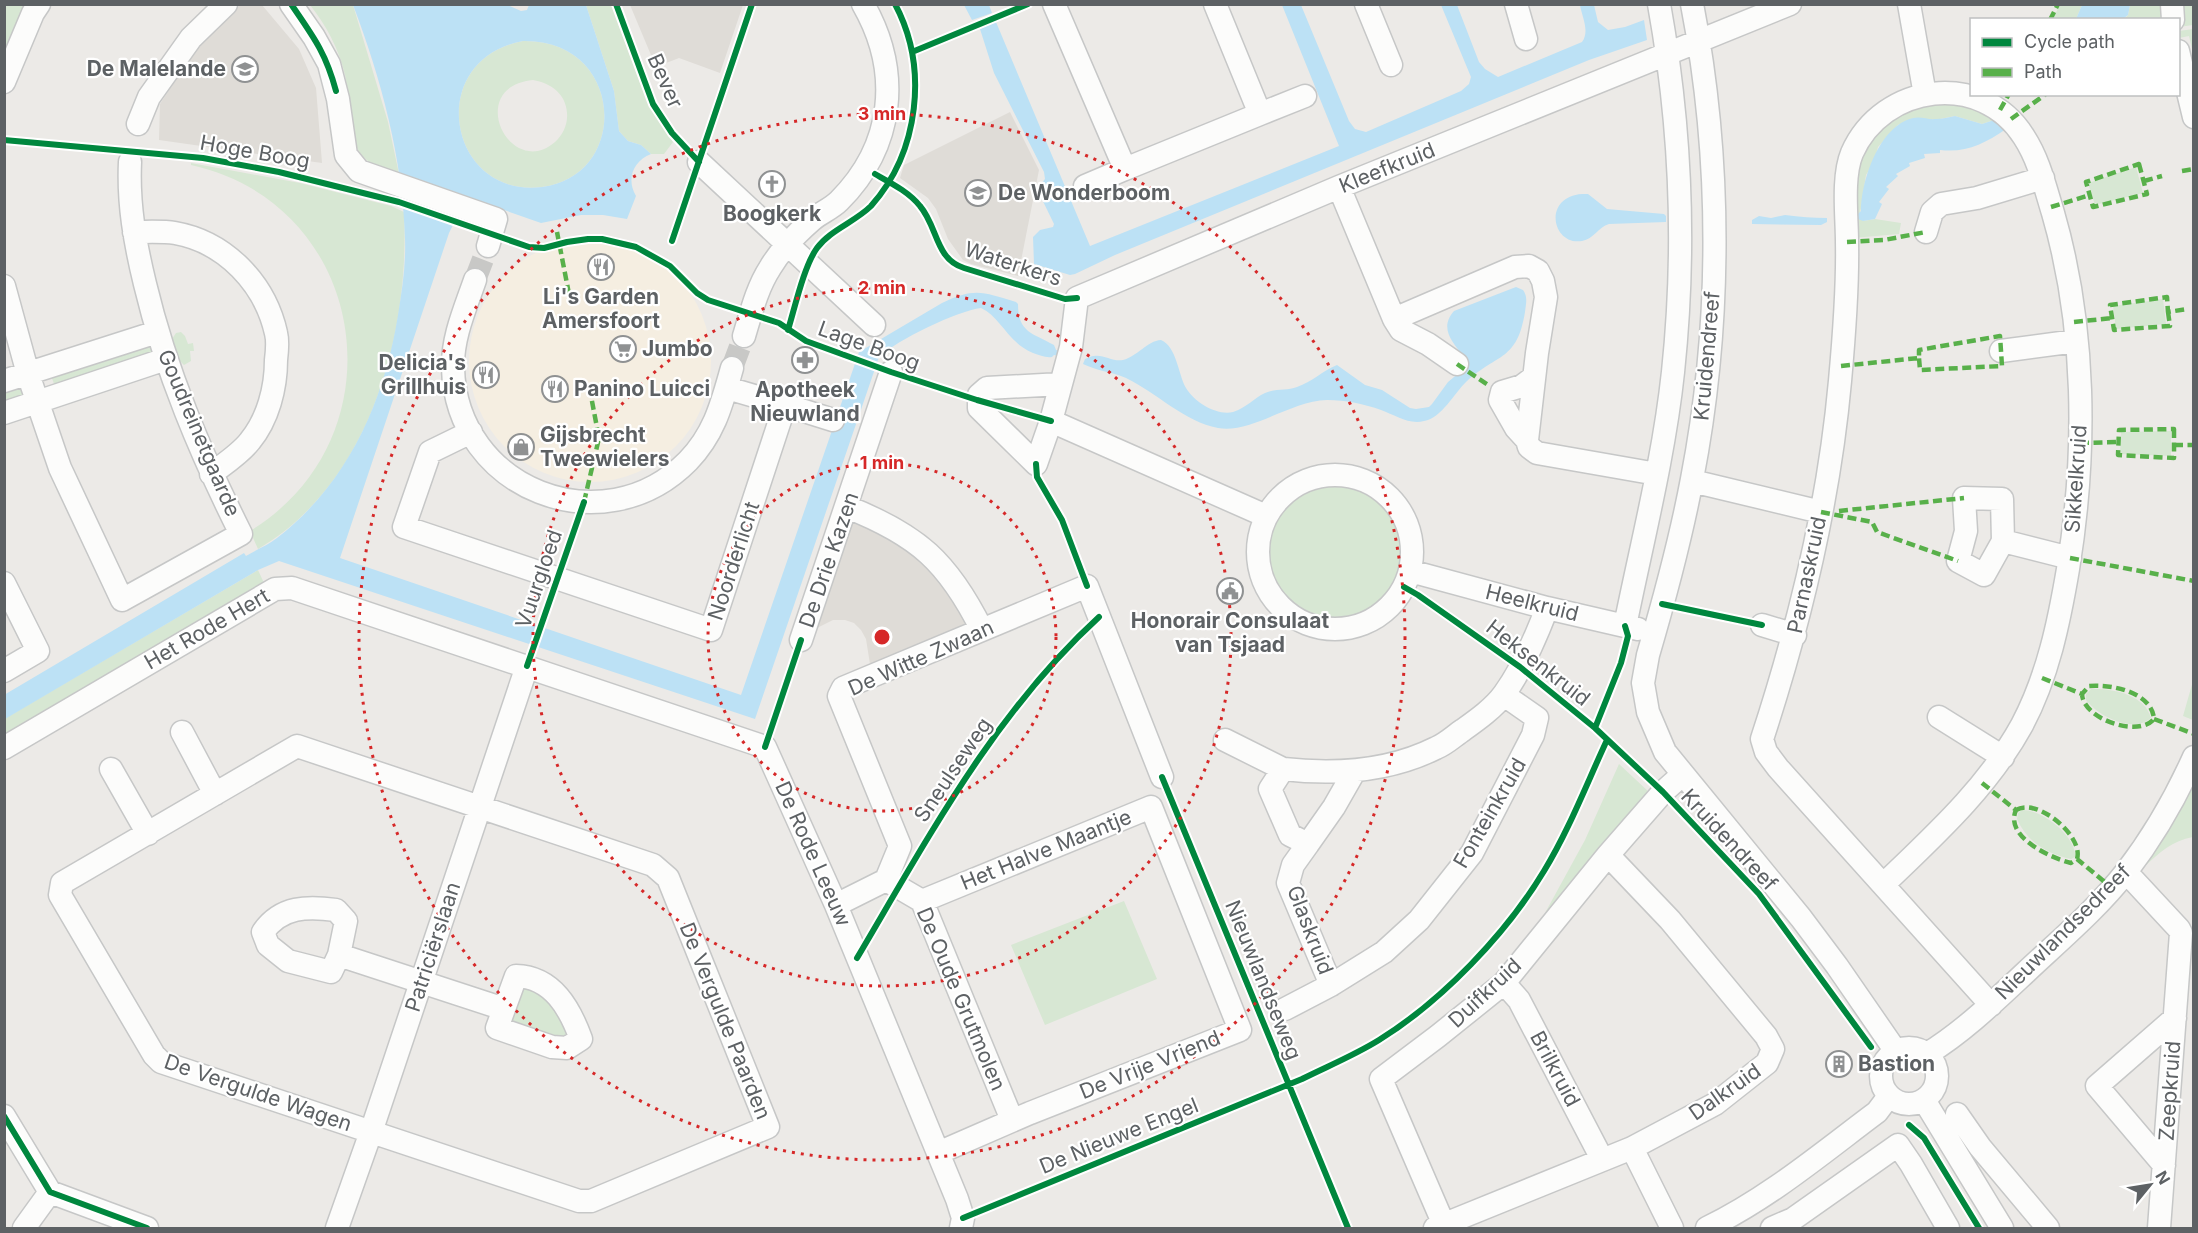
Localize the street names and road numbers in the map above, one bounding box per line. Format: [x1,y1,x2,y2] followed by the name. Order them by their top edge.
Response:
[642,50,689,112] street label: Bever
[198,130,312,173] street label: Hoge Boog
[1335,137,1438,198] street label: Kleefkruid
[961,236,1065,291] street label: Waterkers
[1688,290,1725,422] street label: Kruidendreef
[815,316,923,375] street label: Lage Boog
[153,346,246,520] street label: Goudreinetgaarde
[2059,424,2092,534] street label: Sikkelkruid
[794,489,863,631] street label: De Drie Kazen
[703,498,765,623] street label: Noorderlicht
[1782,514,1831,635] street label: Parnaskruid
[510,526,567,631] street label: Vuurgloed
[1483,579,1581,626] street label: Heelkruid
[140,583,274,674] street label: Het Rode Hert
[844,614,997,701] street label: De Witte Zwaan
[1481,614,1595,711] street label: Heksenkruid
[909,713,997,827] street label: Sneulseweg
[1448,753,1531,872] street label: Fonteinkruid
[770,777,857,930] street label: De Rode Leeuw
[1676,784,1783,896] street label: Kruidendreef
[957,804,1135,895] street label: Het Halve Maantje
[1990,859,2136,1004] street label: Nieuwlandsedreef
[400,879,465,1015] street label: Patriciërslaan
[1282,882,1339,978] street label: Glaskruid
[1220,896,1307,1063] street label: Nieuwlandseweg
[912,904,1011,1094] street label: De Oude Grutmolen
[675,919,776,1123] street label: De Vergulde Paarden
[1443,953,1526,1033] street label: Duifkruid
[1076,1025,1224,1104] street label: De Vrije Vriend
[1525,1027,1586,1111] street label: Brilkruid
[2154,1040,2185,1142] street label: Zeepkruid
[161,1049,355,1136] street label: De Vergulde Wagen
[1684,1058,1765,1125] street label: Dalkruid
[1036,1092,1202,1179] street label: De Nieuwe Engel

